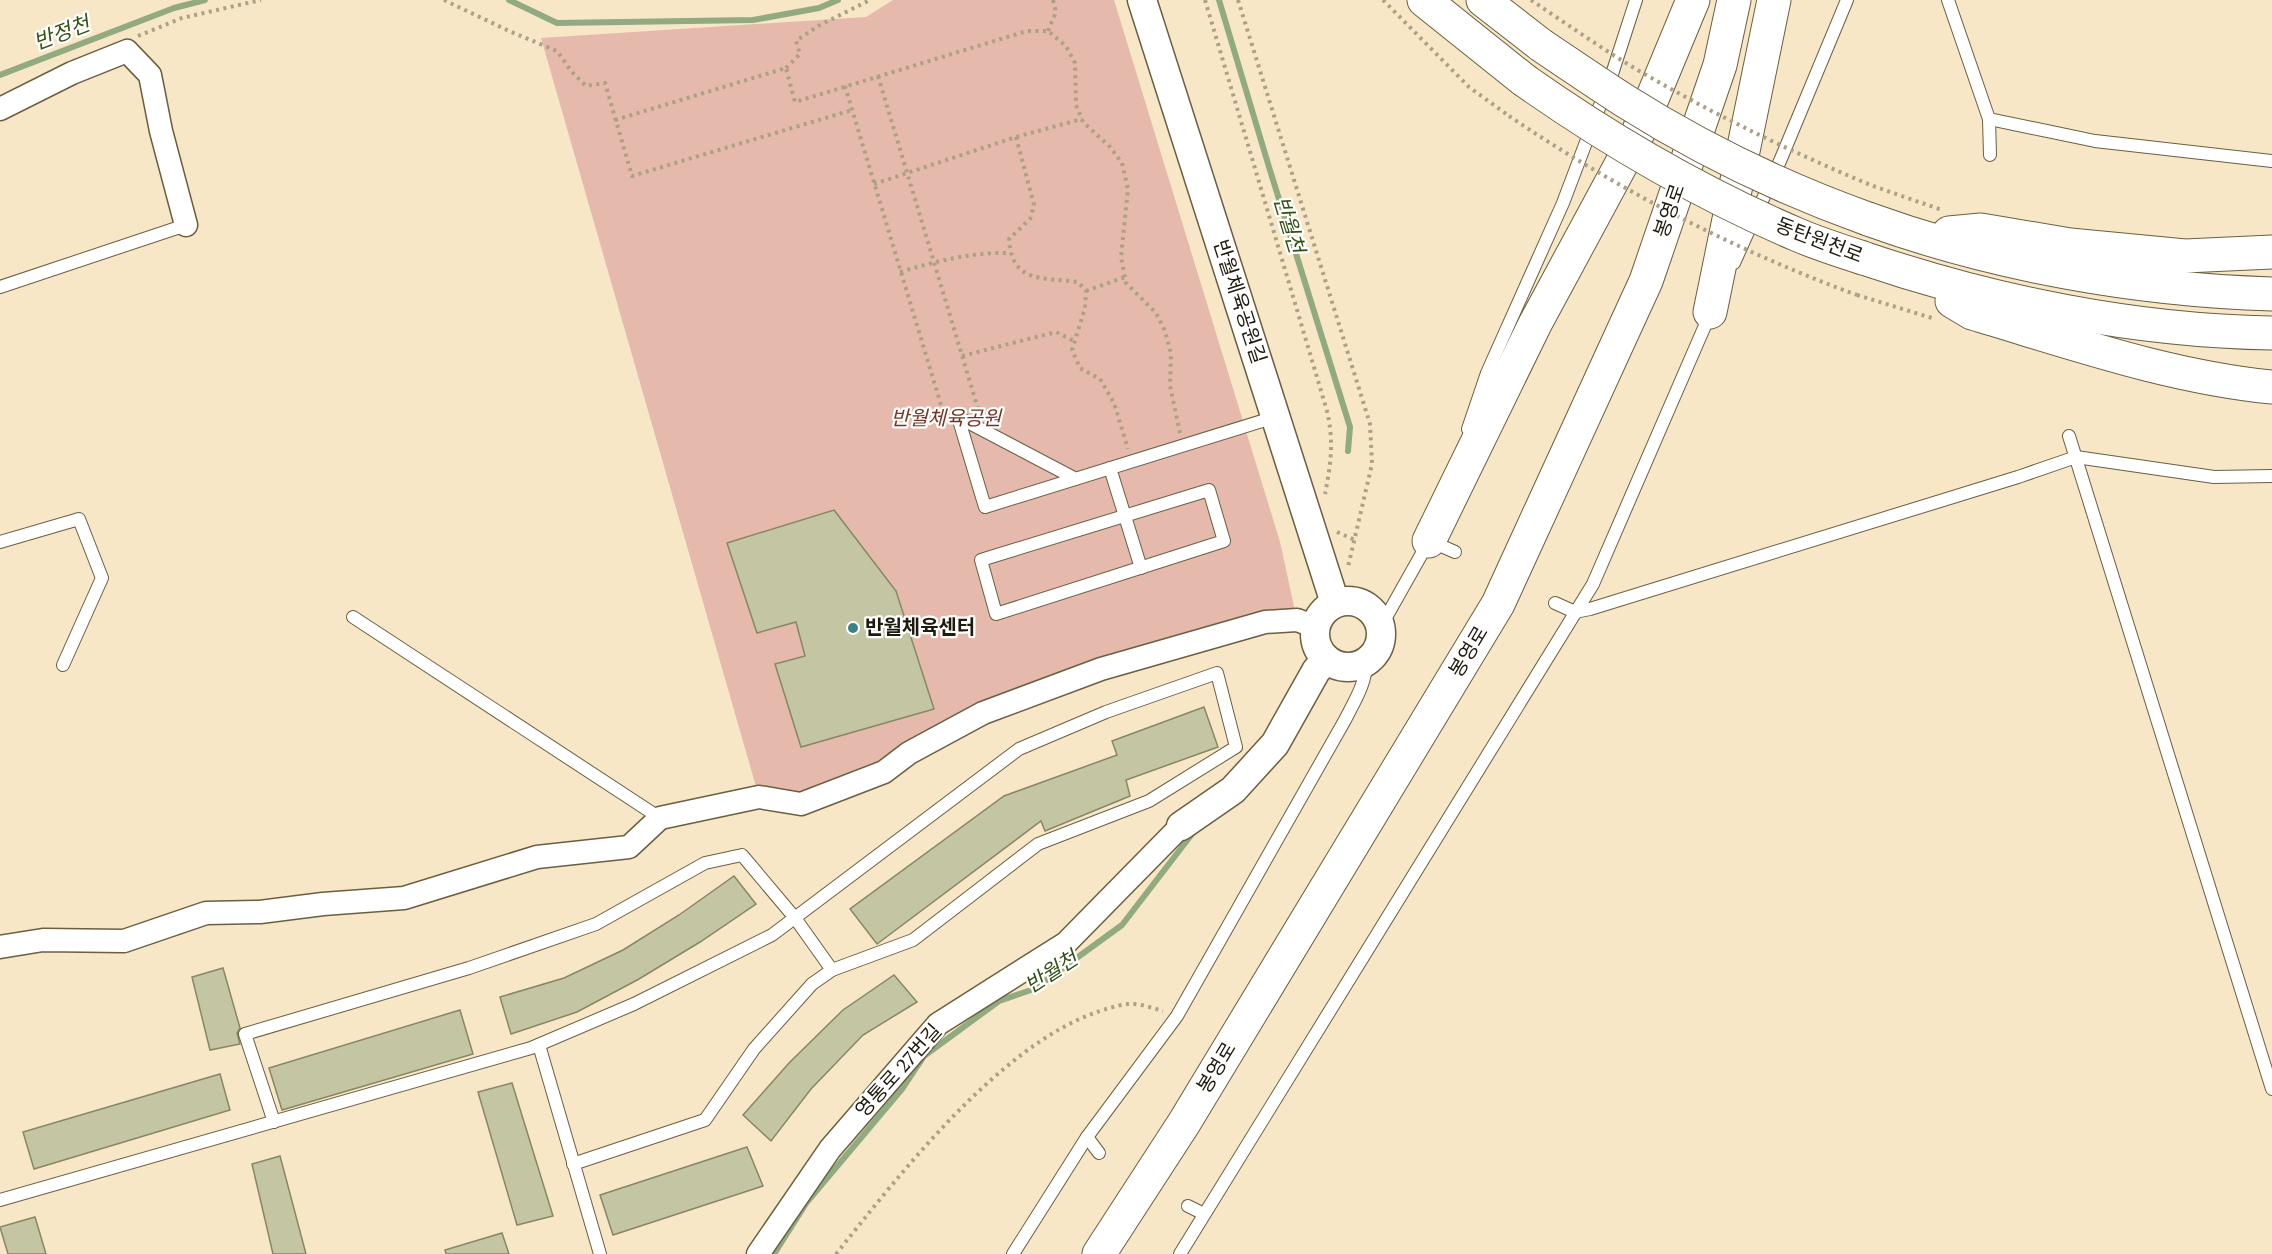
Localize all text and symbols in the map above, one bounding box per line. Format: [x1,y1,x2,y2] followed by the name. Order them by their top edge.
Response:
[29,8,97,59] water label: 반정천
[1647,180,1693,242] street label: 봉영로
[1264,193,1313,260] water label: 반월천
[1771,211,1867,271] street label: 동탄원천로
[1205,236,1273,368] street label: 반월체육공원길
[891,404,1003,434] park label: 반월체육공원
[865,613,975,643] place label: 반월체육센터
[846,621,860,635] marker: 반월체육센터
[1442,621,1496,683] street label: 봉영로
[1019,942,1087,1002] water label: 반월천
[849,1017,949,1125] street label: 영통로 27번길
[1190,1037,1244,1099] street label: 봉영로

